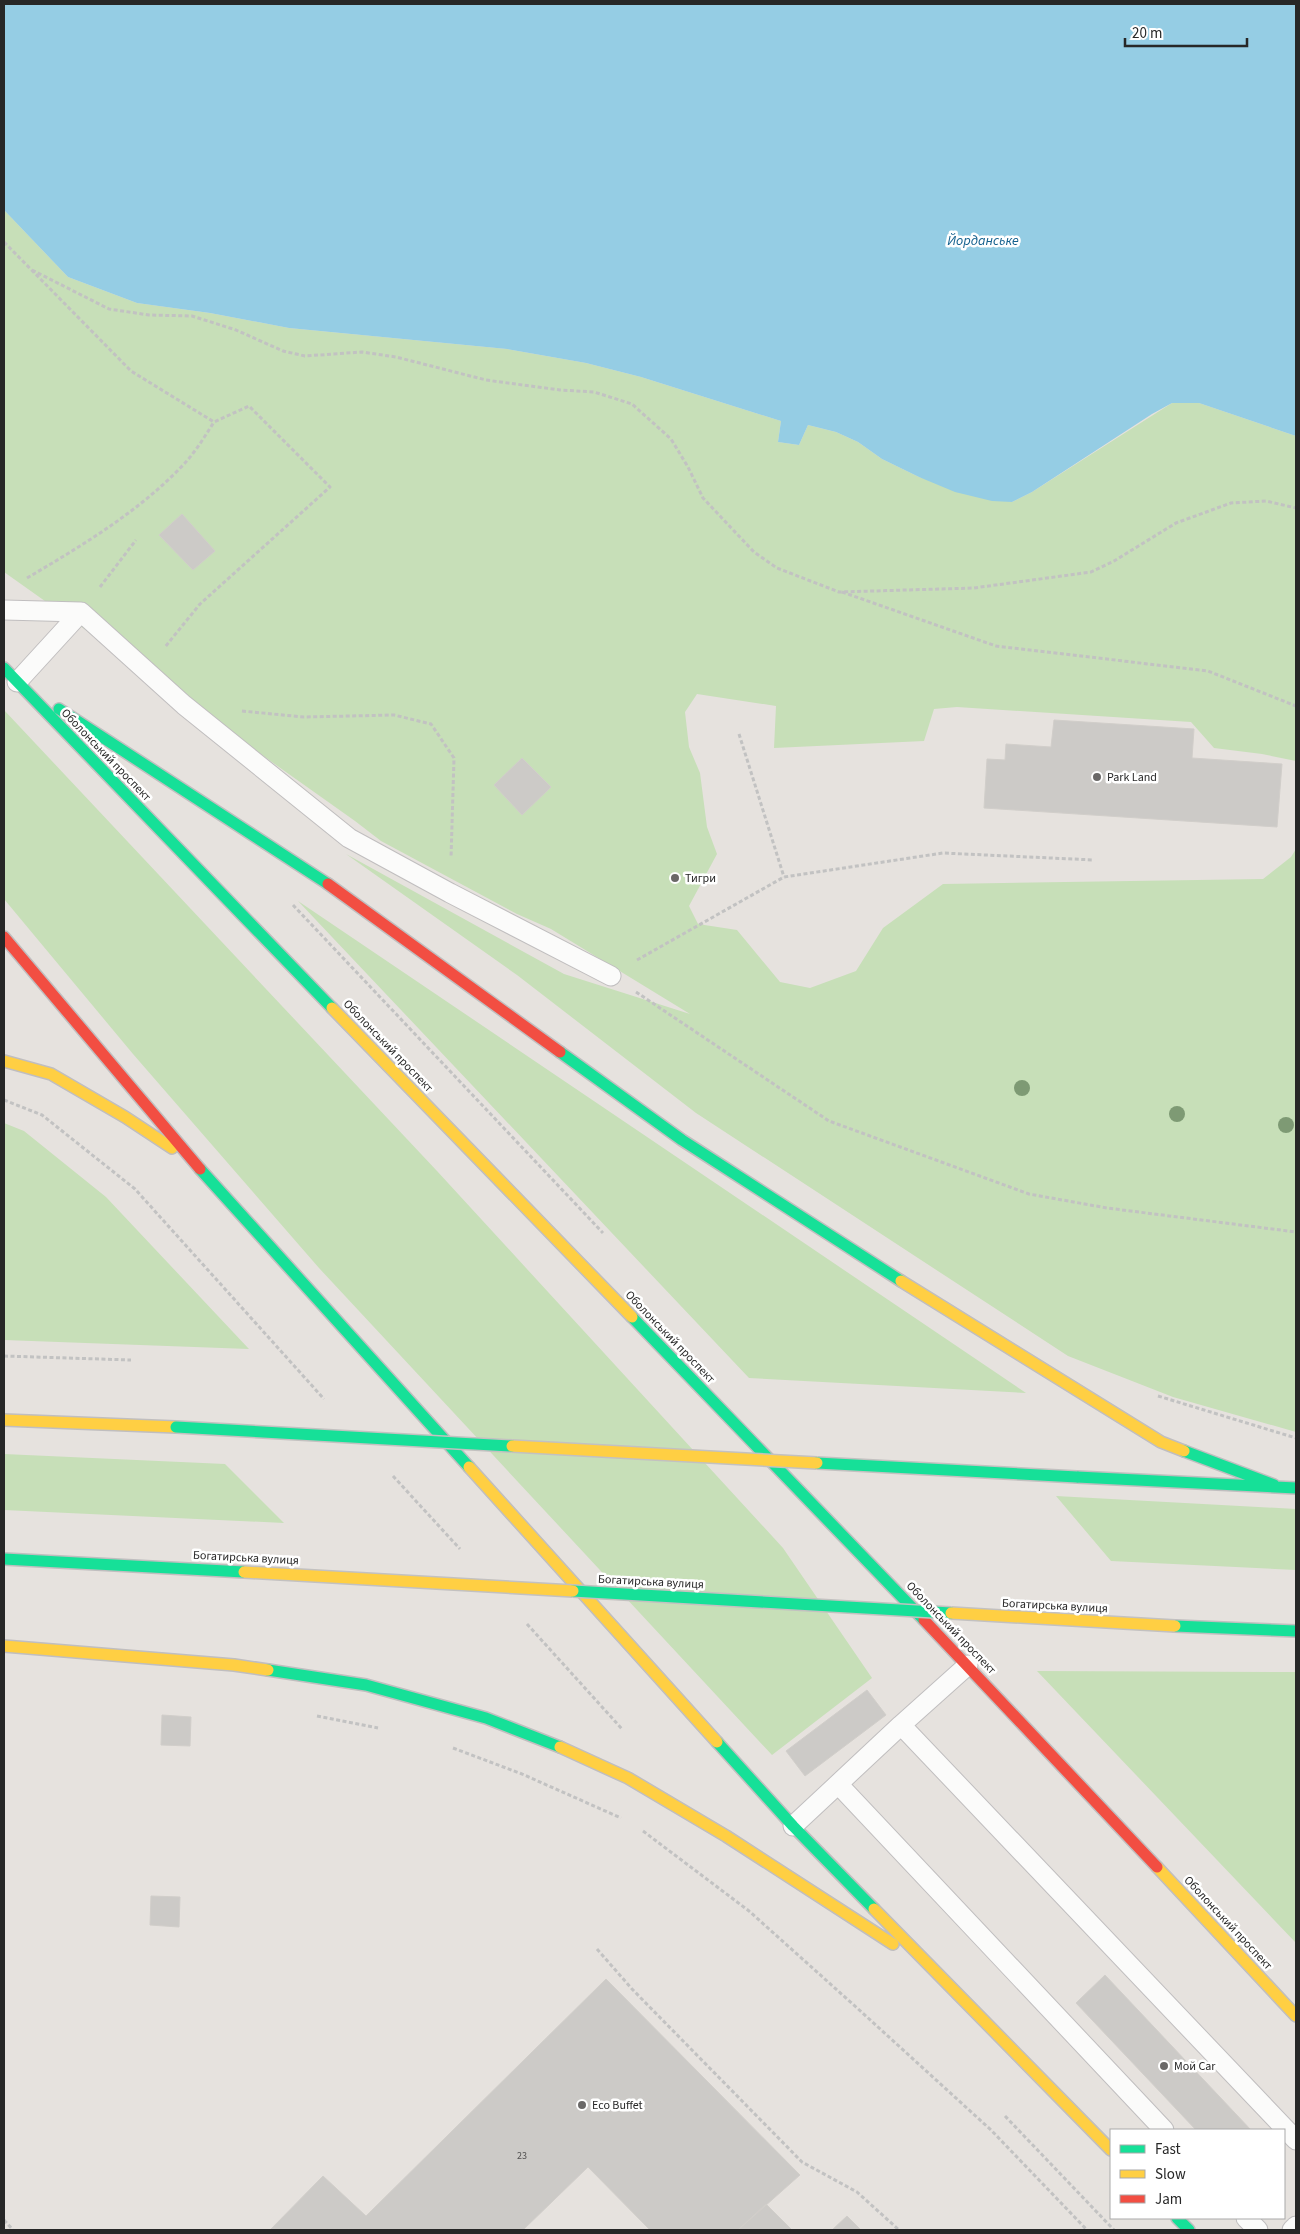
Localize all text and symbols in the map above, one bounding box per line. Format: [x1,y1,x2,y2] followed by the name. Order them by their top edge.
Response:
[1125,15,1248,47] scale bar
[1132,23,1162,44] text: 20 m
[947,231,1019,251] water label: Йорданське
[57,705,155,805] street label: Оболонський проспект
[1107,769,1157,786] place label: Park Land
[1091,771,1103,783] marker: Park Land
[685,870,716,887] place label: Тигри
[669,872,681,884] marker: Тигри
[339,996,437,1096] street label: Оболонський проспект
[621,1287,719,1387] street label: Оболонський проспект
[193,1547,299,1569] street label: Богатирська вулиця
[598,1571,704,1593] street label: Богатирська вулиця
[902,1578,1000,1678] street label: Оболонський проспект
[1002,1595,1108,1617] street label: Богатирська вулиця
[1180,1872,1276,1974] street label: Оболонський проспект
[1174,2058,1216,2075] place label: Мой Car
[1158,2060,1170,2072] marker: Мой Car
[592,2097,643,2114] place label: Eco Buffet
[576,2099,588,2111] marker: Eco Buffet
[1110,2129,1285,2219] legend
[1155,2139,1181,2160] text: Fast
[517,2149,527,2163] house number: 23
[1155,2164,1186,2185] text: Slow
[1155,2189,1182,2210] text: Jam

